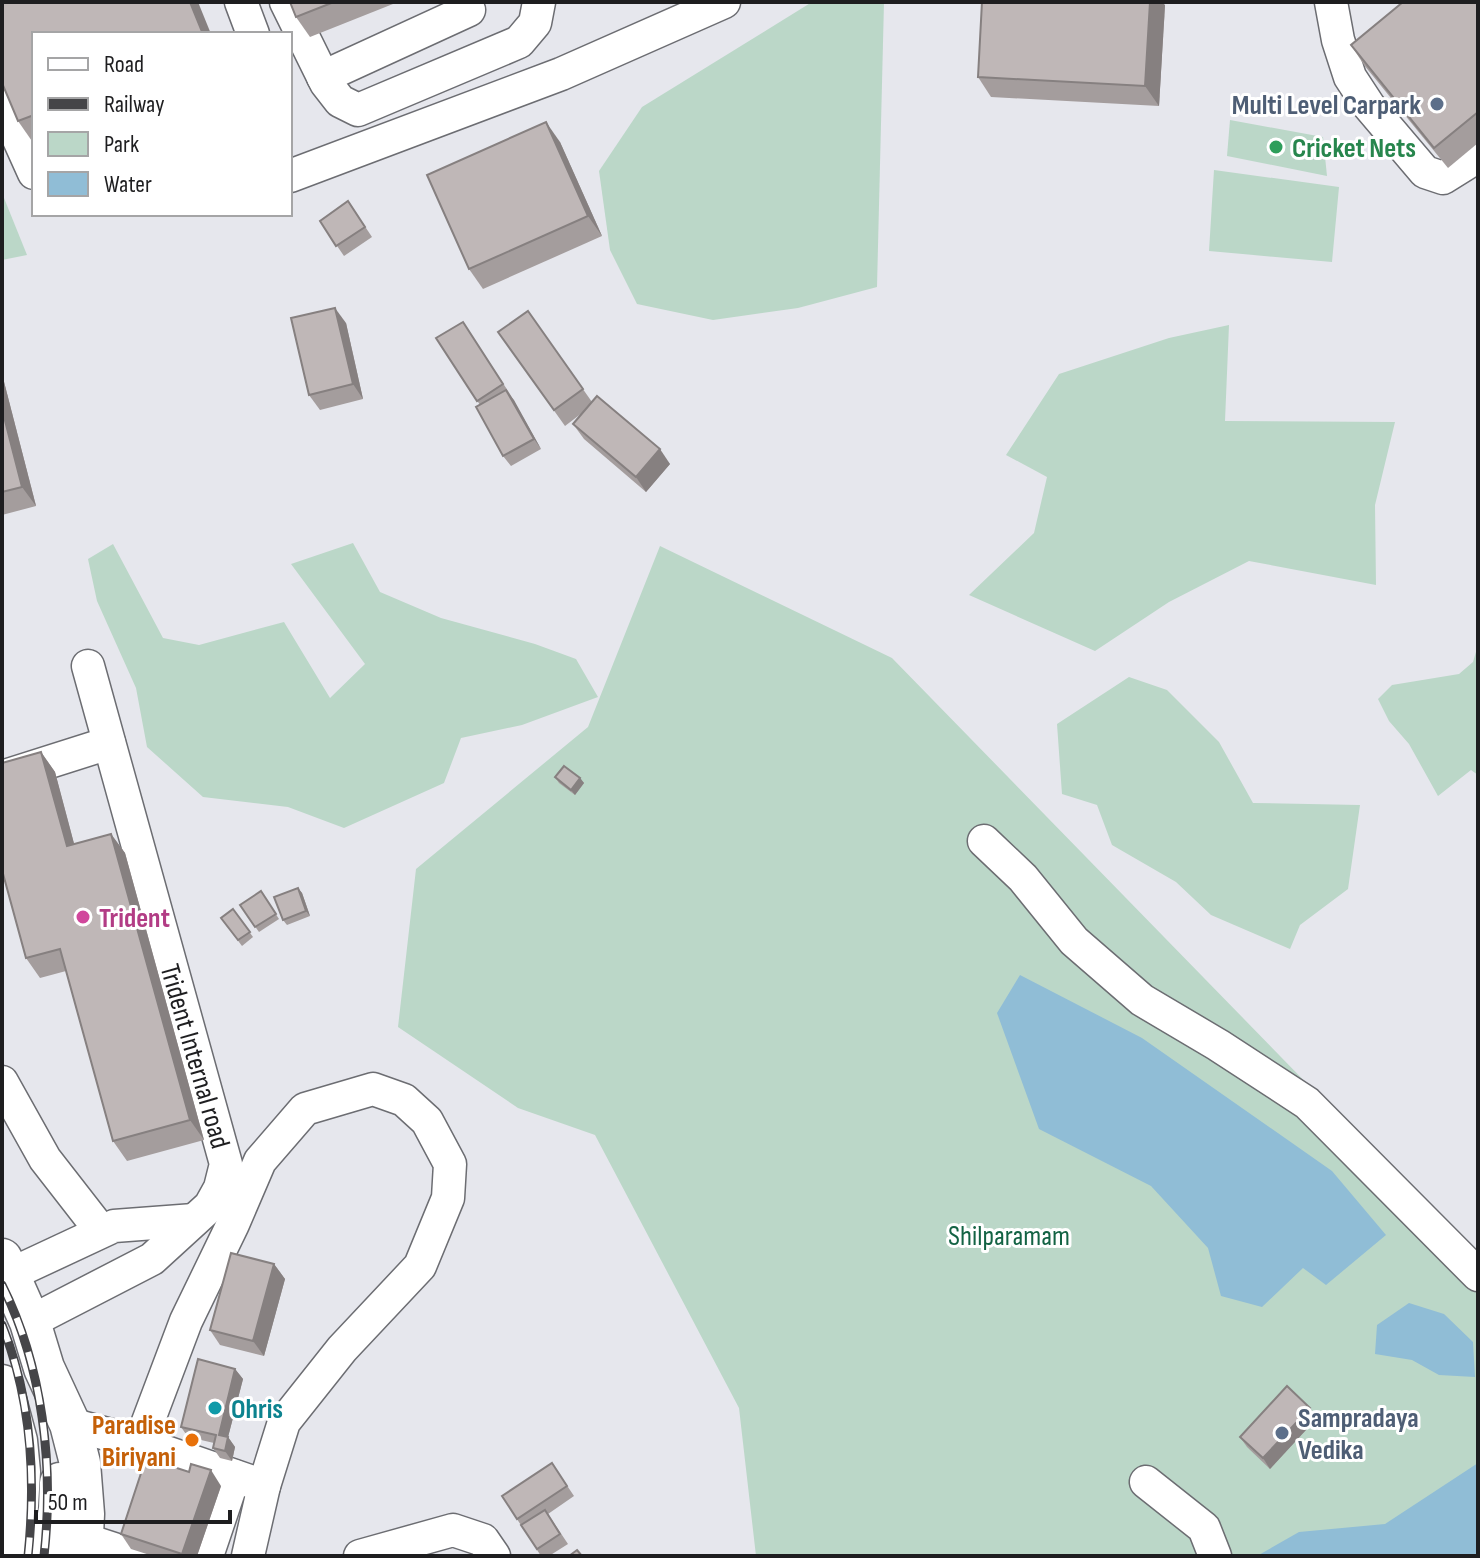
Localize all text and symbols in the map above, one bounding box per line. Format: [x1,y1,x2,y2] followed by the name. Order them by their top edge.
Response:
[32,32,292,216] legend
[104,50,144,79] text: Road
[1232,89,1421,122] place label: Multi Level Carpark
[104,90,164,119] text: Railway
[1428,95,1446,113] marker: Multi Level Carpark
[104,130,139,159] text: Park
[1292,132,1416,165] place label: Cricket Nets
[1267,138,1285,156] marker: Cricket Nets
[104,170,152,199] text: Water
[99,902,170,935] place label: Trident
[74,908,92,926] marker: Trident
[152,960,237,1152] street label: Trident Internal road
[948,1220,1070,1253] park label: Shilparamam
[231,1393,283,1426] place label: Ohris
[206,1399,224,1417] marker: Ohris
[1298,1402,1419,1467] place label: Sampradaya Vedika
[92,1409,176,1474] place label: Paradise Biriyani
[1273,1424,1291,1442] marker: Sampradaya Vedika
[183,1431,201,1449] marker: Paradise Biriyani
[36,1474,230,1524] scale bar
[48,1488,88,1517] text: 50 m

